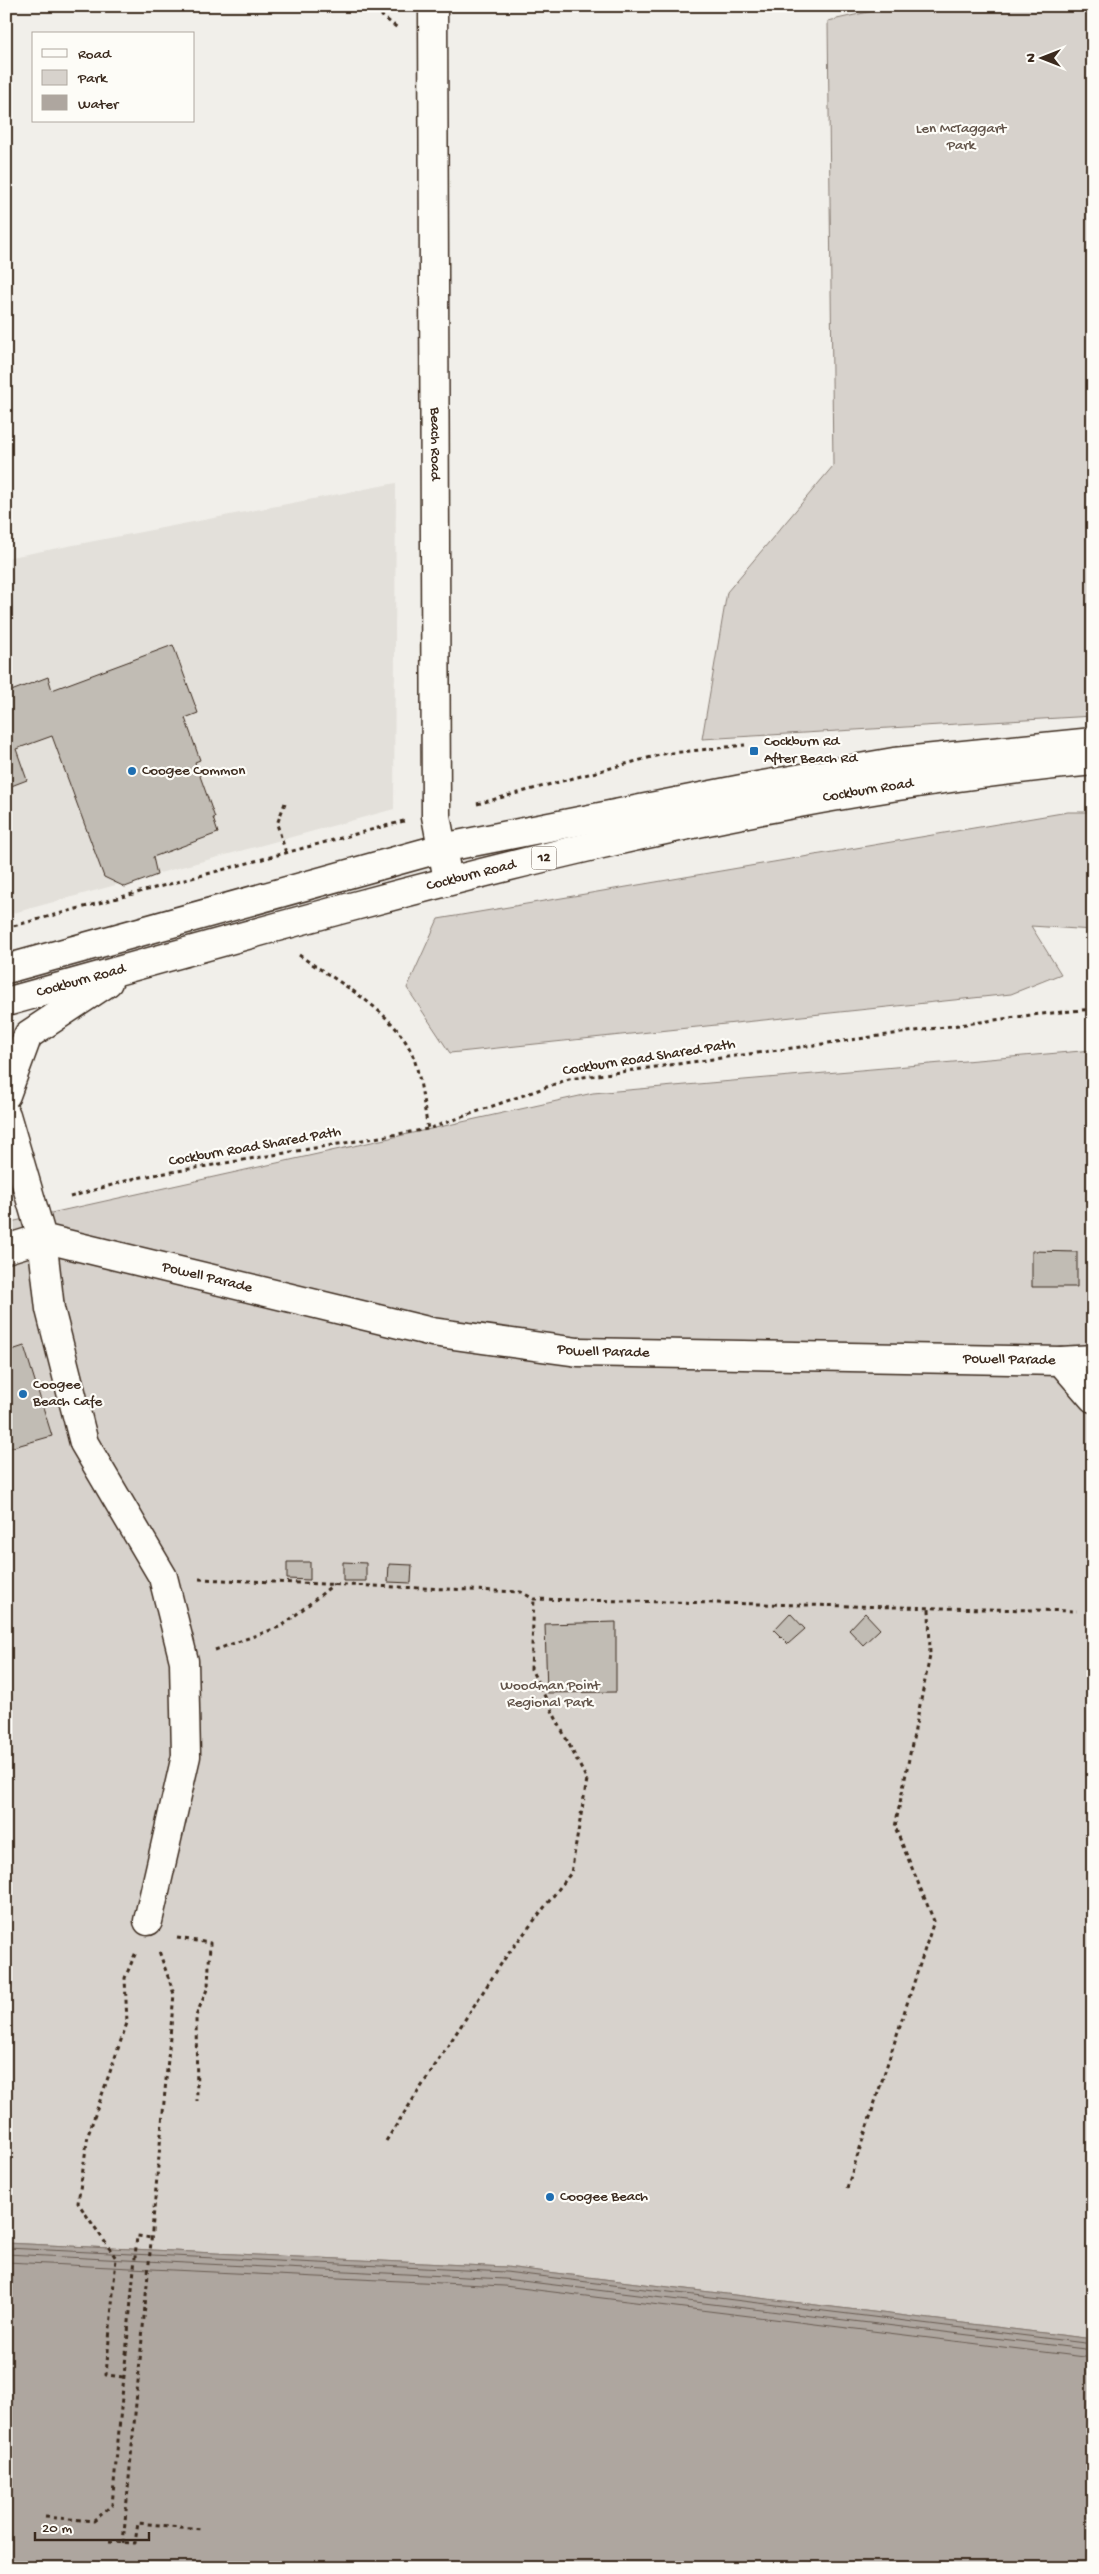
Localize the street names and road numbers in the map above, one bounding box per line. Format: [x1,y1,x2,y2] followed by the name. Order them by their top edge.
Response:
[425,406,444,482] street label: Beach Road
[821,774,916,807] street label: Cockburn Road
[532,846,556,870] road number: 12
[425,856,519,896] street label: Cockburn Road
[35,960,129,1002] street label: Cockburn Road
[561,1035,737,1081] street label: Cockburn Road Shared Path
[168,1123,342,1171] street label: Cockburn Road Shared Path
[159,1258,254,1297] street label: Powell Parade
[555,1340,650,1362] street label: Powell Parade
[962,1350,1056,1370] street label: Powell Parade

